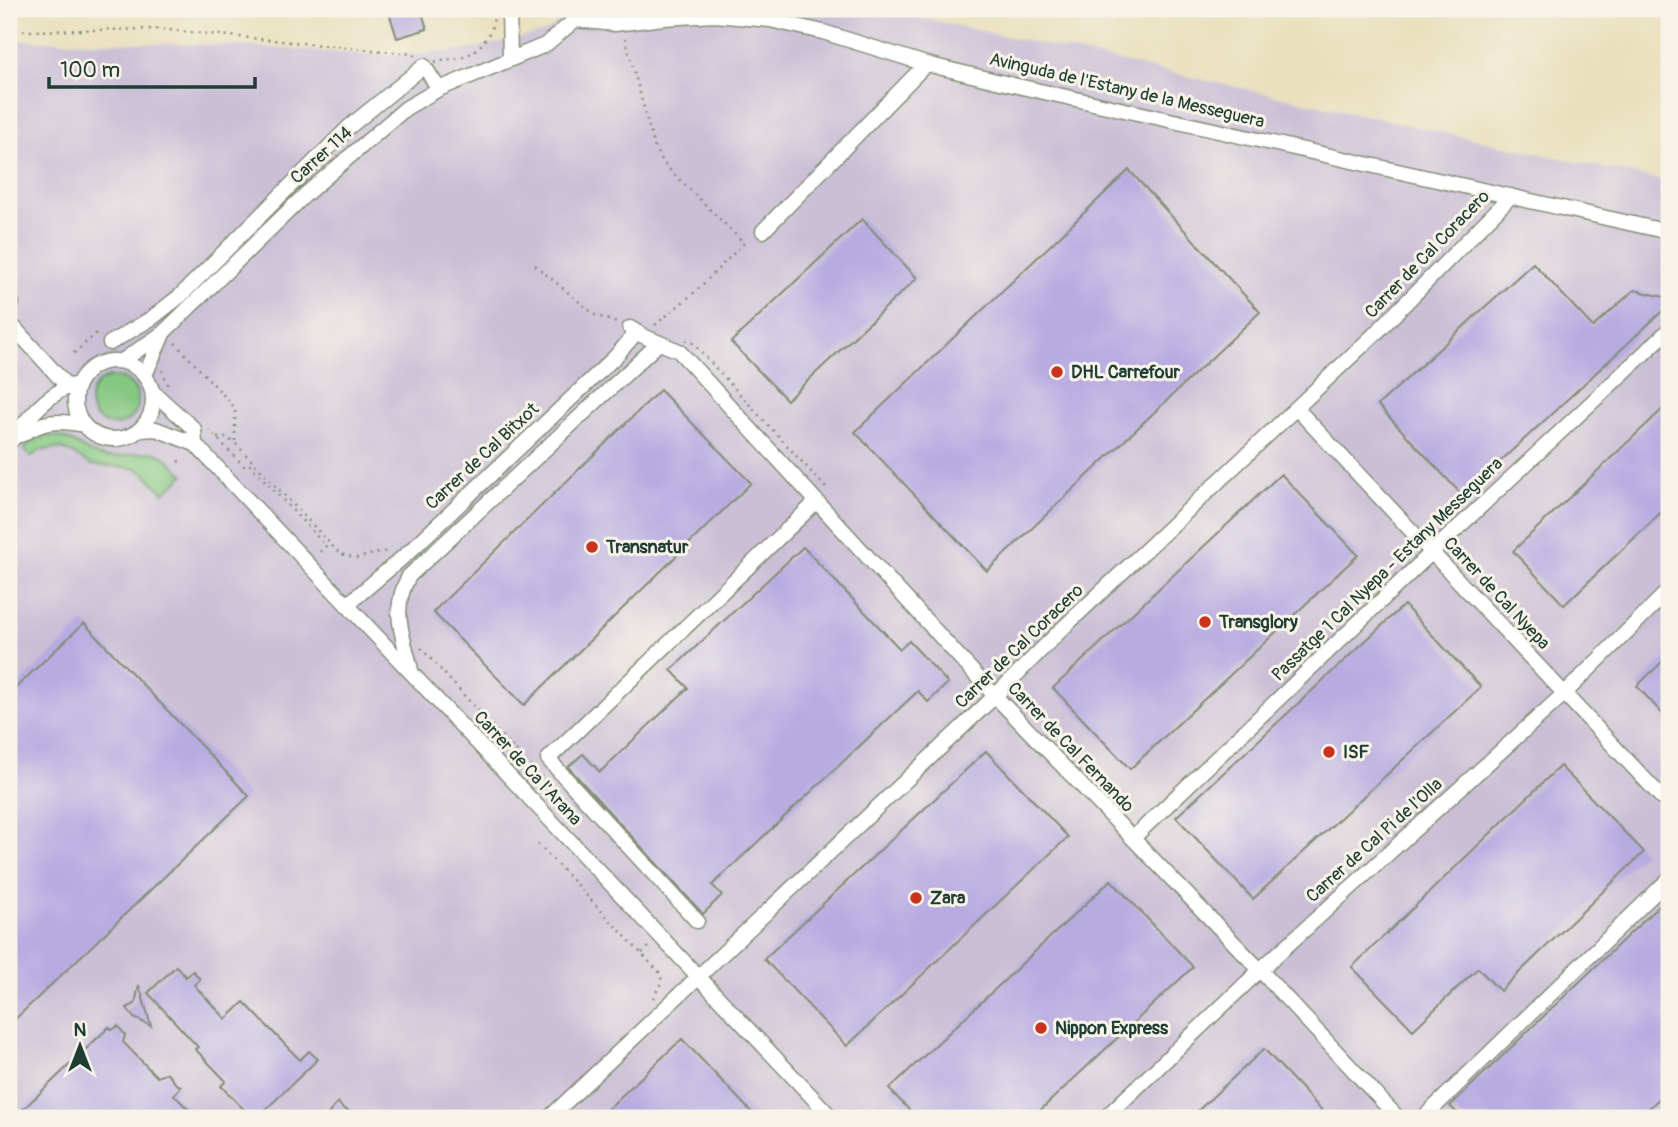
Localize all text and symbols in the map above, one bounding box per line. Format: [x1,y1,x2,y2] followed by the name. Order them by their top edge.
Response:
[49,46,256,90] scale bar
[987,48,1267,133] street label: Avinguda de l'Estany de la Messeguera
[60,57,120,84] text: 100 m
[286,121,358,189] street label: Carrer 114
[1360,185,1495,323] street label: Carrer de Cal Coracero
[1071,361,1181,384] place label: DHL Carrefour
[1049,364,1065,380] marker: DHL Carrefour
[421,397,545,515] street label: Carrer de Cal Bitxot
[1267,453,1508,686] street label: Passatge 1 Cal Nyepa - Estany Messeguera
[1438,532,1555,655] street label: Carrer de Cal Nyepa
[605,536,689,559] place label: Transnatur
[584,539,600,555] marker: Transnatur
[950,579,1089,714] street label: Carrer de Cal Coracero
[1218,611,1298,634] place label: Transglory
[1197,614,1213,630] marker: Transglory
[1002,677,1139,818] street label: Carrer de Cal Fernando
[469,706,587,831] street label: Carrer de Ca l'Arana
[1343,741,1370,764] place label: ISF
[1321,744,1337,760] marker: ISF
[1301,773,1447,908] street label: Carrer de Cal Pi de l'Olla
[930,887,966,910] place label: Zara
[908,890,924,906] marker: Zara
[46,1012,116,1082] north arrow
[1055,1017,1169,1040] place label: Nippon Express
[74,1018,87,1042] text: N
[1033,1020,1049,1036] marker: Nippon Express

